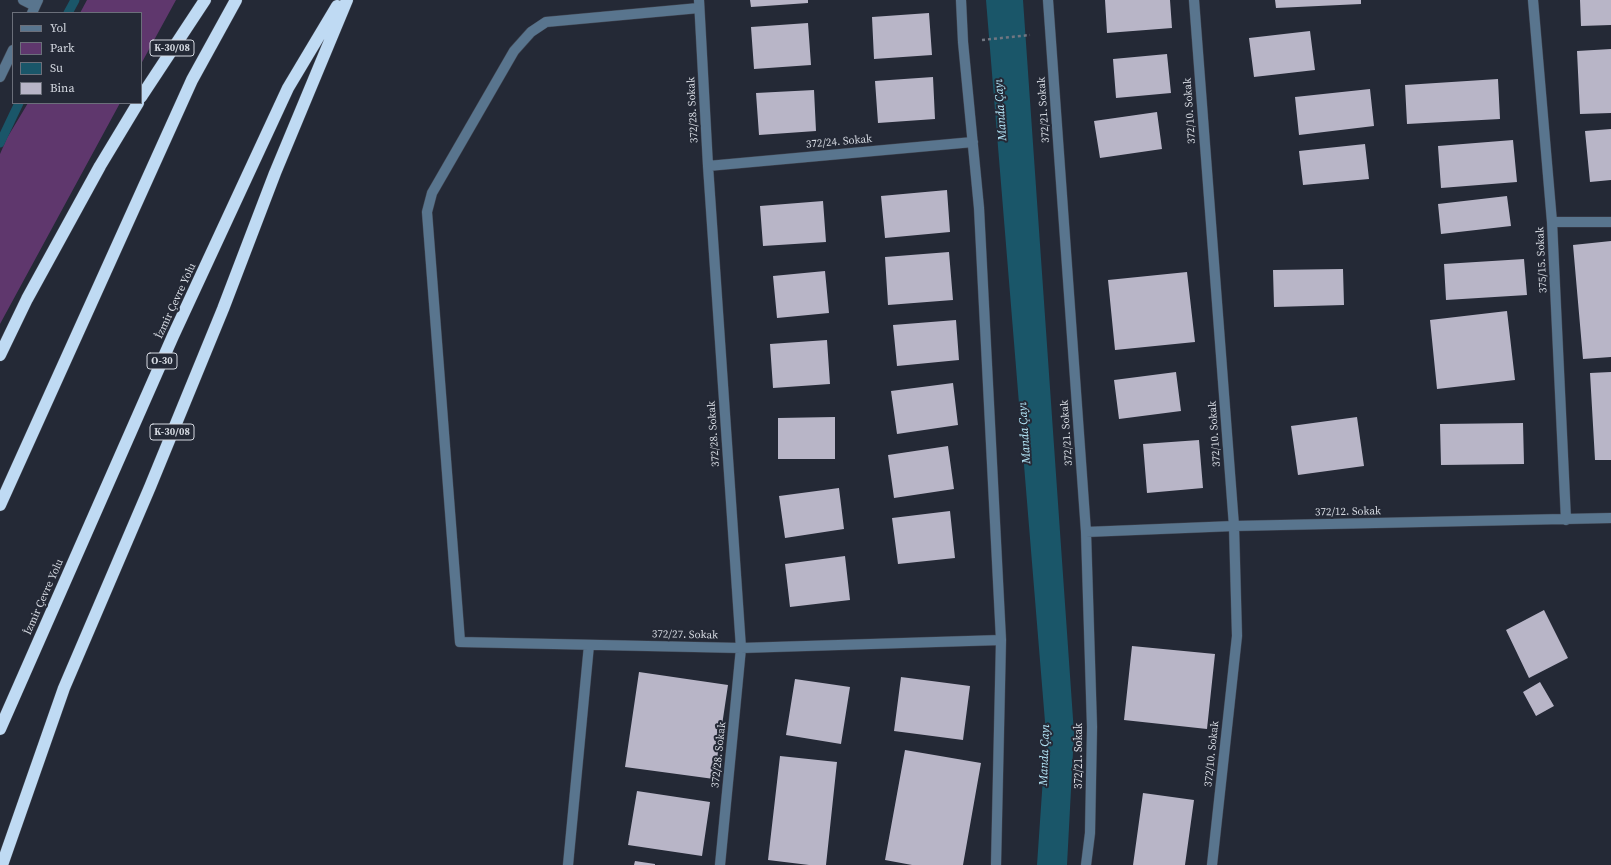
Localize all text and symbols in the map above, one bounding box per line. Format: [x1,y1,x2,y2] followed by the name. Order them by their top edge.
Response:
[12,12,142,104] legend
[50,20,67,36] text: Yol
[50,40,75,56] text: Park
[150,40,194,56] road number: K-30/08
[50,60,63,76] text: Su
[685,77,701,143] street label: 372/28. Sokak
[1035,77,1053,143] street label: 372/21. Sokak
[1181,78,1199,144] street label: 372/10. Sokak
[992,79,1010,141] water label: Manda Çayı
[50,80,75,96] text: Bina
[805,133,873,151] street label: 372/24. Sokak
[1534,227,1550,293] street label: 375/15. Sokak
[153,261,199,341] street label: İzmir Çevre Yolu
[147,353,177,369] road number: O-30
[1058,400,1076,466] street label: 372/21. Sokak
[705,401,723,467] street label: 372/28. Sokak
[1206,401,1224,467] street label: 372/10. Sokak
[1016,402,1034,464] water label: Manda Çayı
[150,424,194,440] road number: K-30/08
[1315,505,1381,519] street label: 372/12. Sokak
[21,557,67,637] street label: İzmir Çevre Yolu
[652,628,718,642] street label: 372/27. Sokak
[1202,720,1222,788] street label: 372/10. Sokak
[709,721,729,789] street label: 372/28. Sokak
[1072,723,1086,789] street label: 372/21. Sokak
[1037,724,1053,786] water label: Manda Çayı

